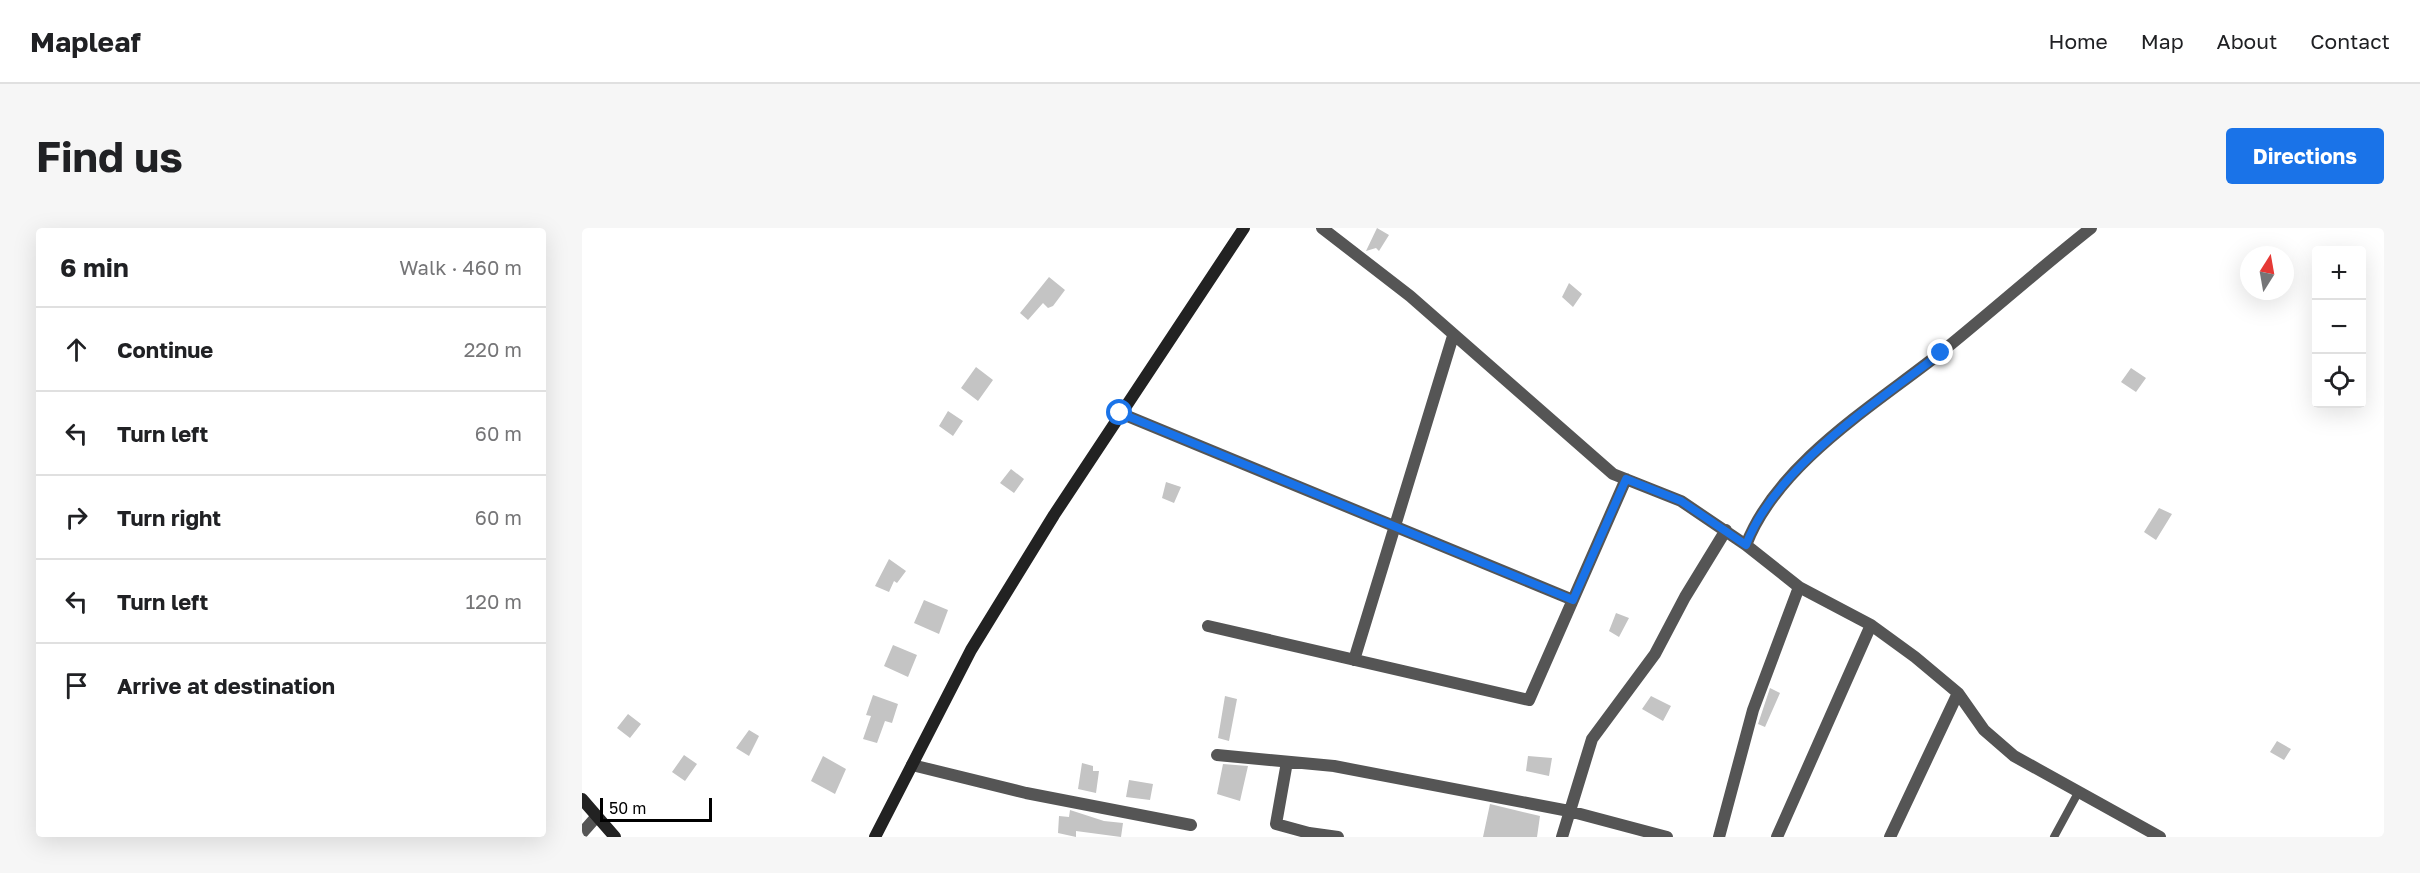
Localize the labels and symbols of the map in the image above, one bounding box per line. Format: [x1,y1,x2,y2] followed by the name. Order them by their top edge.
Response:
[2240,246,2294,300] north arrow
[1927,339,1953,365] route end
[1106,399,1132,425] route start
[600,795,712,822] scale bar

